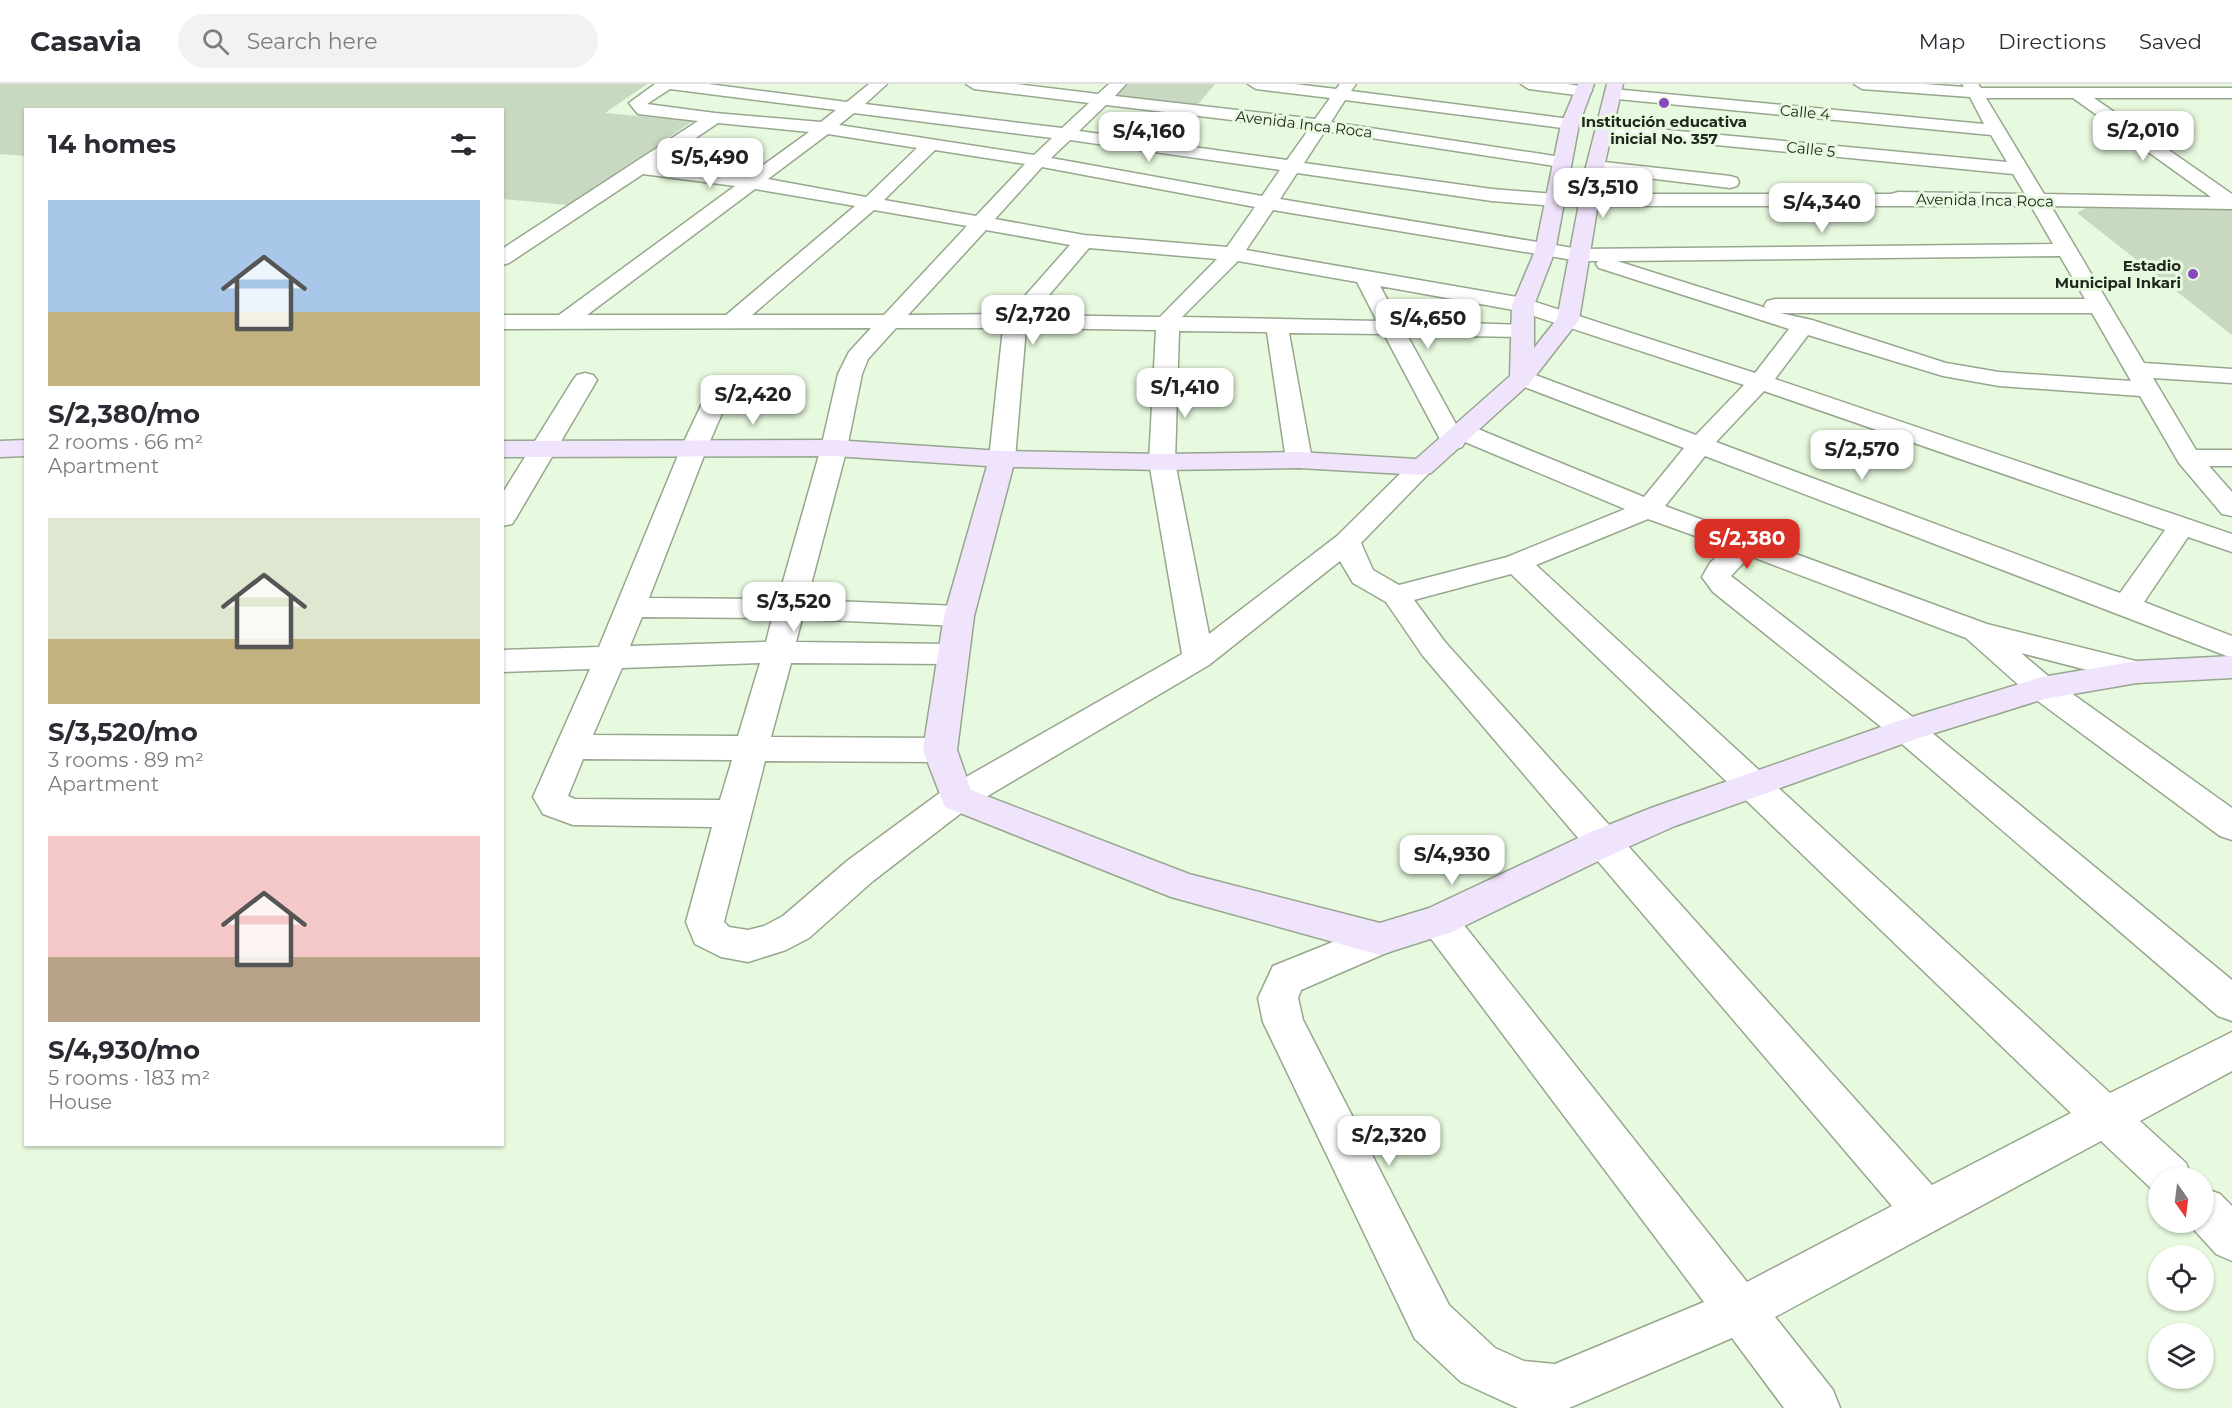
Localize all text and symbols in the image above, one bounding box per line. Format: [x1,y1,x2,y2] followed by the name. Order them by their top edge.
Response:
[178,14,598,68] search box
[30,24,142,58] text: Casavia
[199,25,232,58] icon: search
[247,28,378,55] text: Search here
[1919,29,1965,54] text: Map
[1998,29,2106,54] text: Directions
[2139,29,2202,54] text: Saved
[1657,96,1671,110] marker: Institución educativa inicial No. 357
[1779,100,1831,124] street label: Calle 4
[1234,106,1374,142] street label: Avenida Inca Roca
[2088,111,2198,162] pin: S/2,010
[1094,112,1204,163] pin: S/4,160
[1581,112,1747,148] place label: Institución educativa inicial No. 357
[2107,118,2179,142] text: S/2,010
[1113,119,1185,143] text: S/4,160
[48,128,176,160] text: 14 homes
[447,128,480,161] icon: filters
[1786,137,1836,161] street label: Calle 5
[655,138,765,189] pin: S/5,490
[671,145,749,169] text: S/5,490
[1548,168,1658,219] pin: S/3,510
[1568,175,1639,199] text: S/3,510
[1767,183,1877,234] pin: S/4,340
[1916,189,2054,211] street label: Avenida Inca Roca
[1783,190,1861,214] text: S/4,340
[210,239,318,347] icon: home
[2055,256,2181,292] place label: Estadio Municipal Inkari
[2186,267,2200,281] marker: Estadio Municipal Inkari
[978,295,1088,346] pin: S/2,720
[1373,299,1483,350] pin: S/4,650
[995,302,1071,326] text: S/2,720
[1390,306,1466,330] text: S/4,650
[1130,368,1240,419] pin: S/1,410
[698,375,808,426] pin: S/2,420
[1151,375,1219,399] text: S/1,410
[715,382,792,406] text: S/2,420
[48,398,200,430] text: S/2,380/mo
[48,430,203,454] text: 2 rooms · 66 m²
[1807,430,1917,481] pin: S/2,570
[1824,437,1900,461] text: S/2,570
[48,454,159,478] text: Apartment
[1692,519,1802,570] pin: S/2,380
[1709,526,1785,550] text: S/2,380
[210,557,318,665] icon: home
[739,582,849,633] pin: S/3,520
[757,589,831,613] text: S/3,520
[48,716,198,748] text: S/3,520/mo
[48,748,204,772] text: 3 rooms · 89 m²
[48,772,159,796] text: Apartment
[1397,835,1507,886] pin: S/4,930
[1414,842,1490,866] text: S/4,930
[210,875,318,983] icon: home
[48,1034,200,1066] text: S/4,930/mo
[48,1066,210,1090] text: 5 rooms · 183 m²
[48,1090,112,1114] text: House
[1334,1116,1444,1167] pin: S/2,320
[1351,1123,1427,1147] text: S/2,320
[2148,1167,2214,1233] north arrow
[2148,1167,2214,1389] map controls
[2148,1245,2214,1311] button: locate
[2148,1323,2214,1389] button: layers

